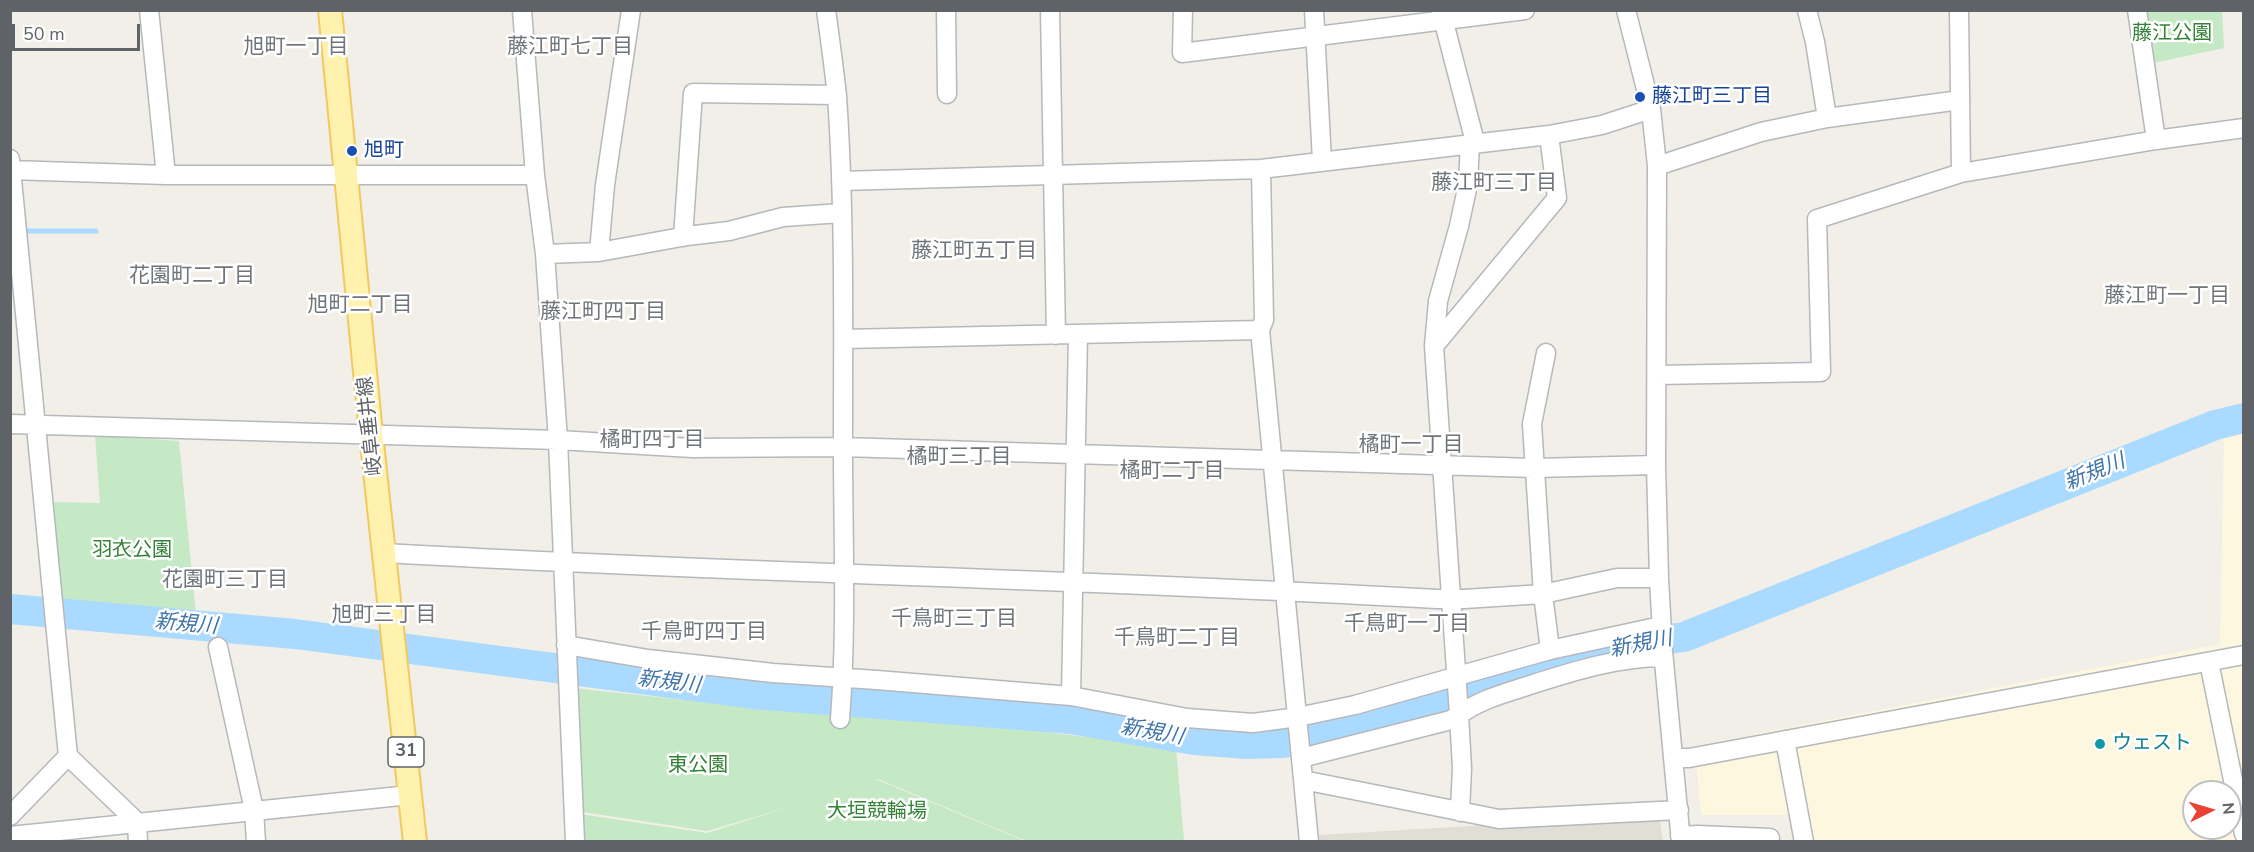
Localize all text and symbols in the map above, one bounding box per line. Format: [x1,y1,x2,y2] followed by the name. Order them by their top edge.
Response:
[15,12,142,50] scale bar
[23,22,65,46] text: 50 m
[2132,22,2212,46] park label: 藤江公園
[244,35,348,61] district label: 旭町一丁目
[507,35,633,61] district label: 藤江町七丁目
[1652,85,1772,109] place label: 藤江町三丁目
[1633,90,1647,104] marker: 藤江町三丁目
[364,139,404,163] place label: 旭町
[345,144,359,158] marker: 旭町
[1431,171,1557,197] district label: 藤江町三丁目
[911,239,1037,265] district label: 藤江町五丁目
[129,264,255,290] district label: 花園町二丁目
[2104,284,2230,310] district label: 藤江町一丁目
[308,293,412,319] district label: 旭町二丁目
[540,300,666,326] district label: 藤江町四丁目
[354,375,388,477] street label: 岐阜垂井線
[600,428,704,454] district label: 橘町四丁目
[1359,433,1463,459] district label: 橘町一丁目
[907,445,1011,471] district label: 橘町三丁目
[2061,450,2129,496] water label: 新規川
[1120,459,1224,485] district label: 橘町二丁目
[92,539,172,563] park label: 羽衣公園
[162,568,288,594] district label: 花園町三丁目
[332,603,436,629] district label: 旭町三丁目
[891,607,1017,633] district label: 千鳥町三丁目
[154,610,218,640] water label: 新規川
[1344,612,1470,638] district label: 千鳥町一丁目
[641,620,767,646] district label: 千鳥町四丁目
[1114,626,1240,652] district label: 千鳥町二丁目
[1608,627,1674,663] water label: 新規川
[636,667,702,699] water label: 新規川
[1119,715,1185,751] water label: 新規川
[2112,732,2192,756] place label: ウェスト
[388,737,424,767] road number: 31
[2093,737,2107,751] marker: ウェスト
[668,754,728,778] park label: 東公園
[2182,780,2242,840] north arrow
[827,800,927,824] park label: 大垣競輪場
[2216,802,2239,816] text: N

